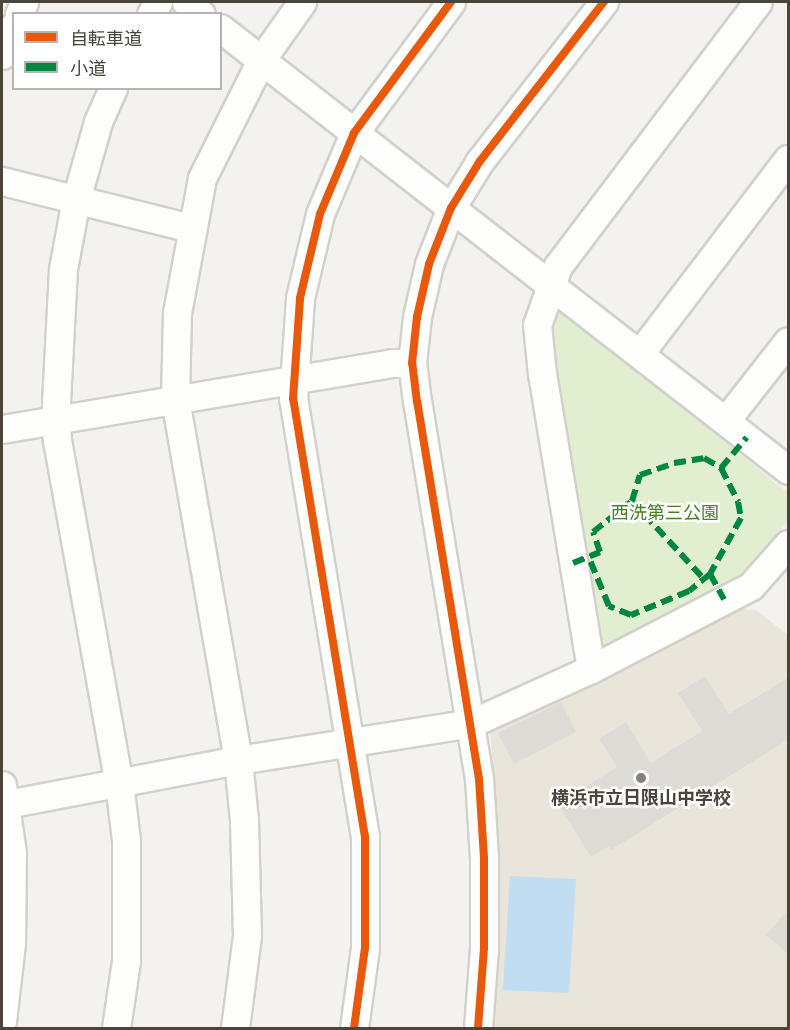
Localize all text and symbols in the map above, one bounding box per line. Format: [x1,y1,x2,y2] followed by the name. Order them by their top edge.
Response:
[12,12,222,90] legend
[70,28,142,49] text: 自転車道
[70,58,106,79] text: 小道
[611,502,719,524] park label: 西洗第三公園
[634,771,648,785] marker: 横浜市立日限山中学校
[551,787,731,809] place label: 横浜市立日限山中学校

